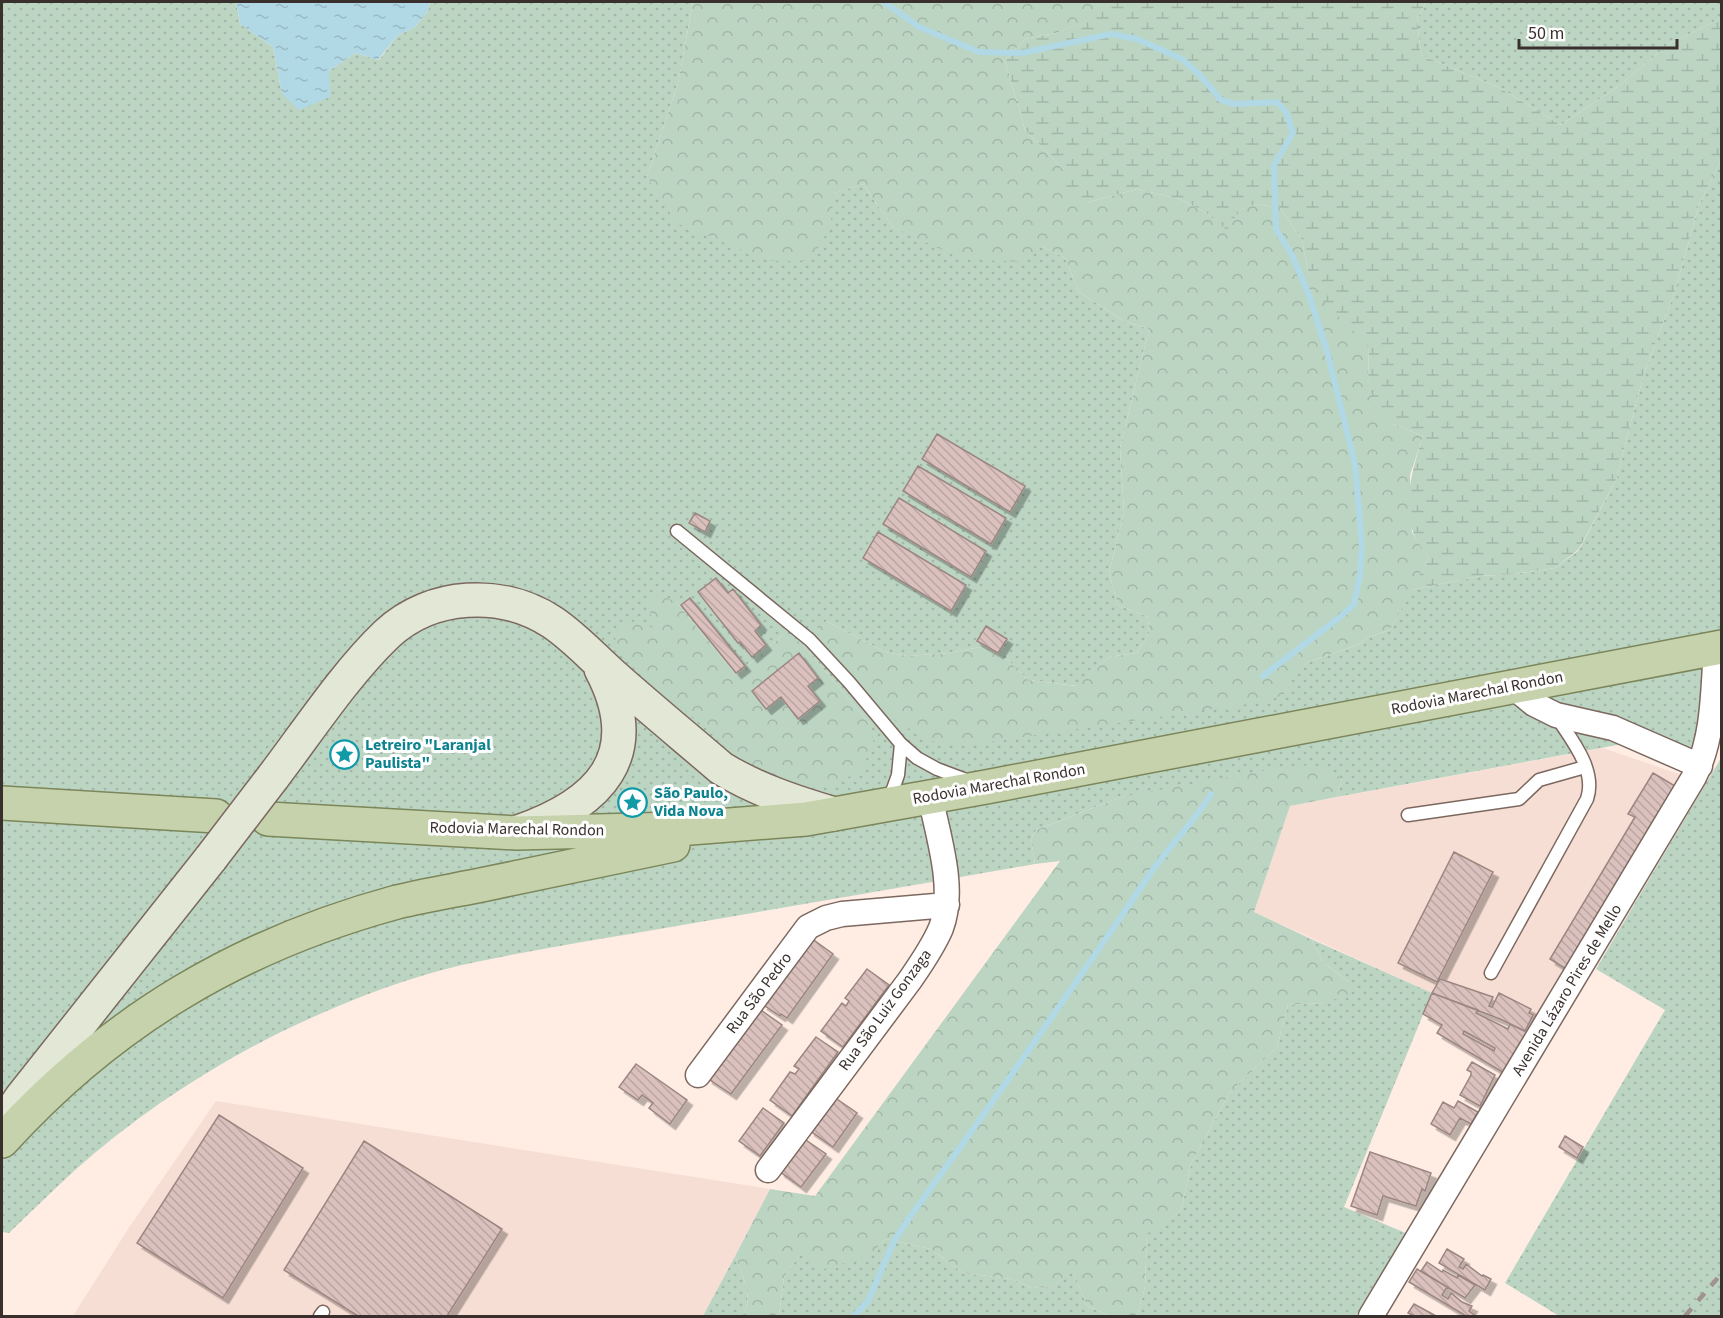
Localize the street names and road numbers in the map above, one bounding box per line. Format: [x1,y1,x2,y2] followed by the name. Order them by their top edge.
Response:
[1389,666,1565,720] street label: Rodovia Marechal Rondon
[911,758,1087,810] street label: Rodovia Marechal Rondon
[429,816,605,842] street label: Rodovia Marechal Rondon
[1507,900,1627,1080] street label: Avenida Lázaro Pires de Mello
[833,945,937,1075] street label: Rua São Luiz Gonzaga
[721,948,797,1038] street label: Rua São Pedro

